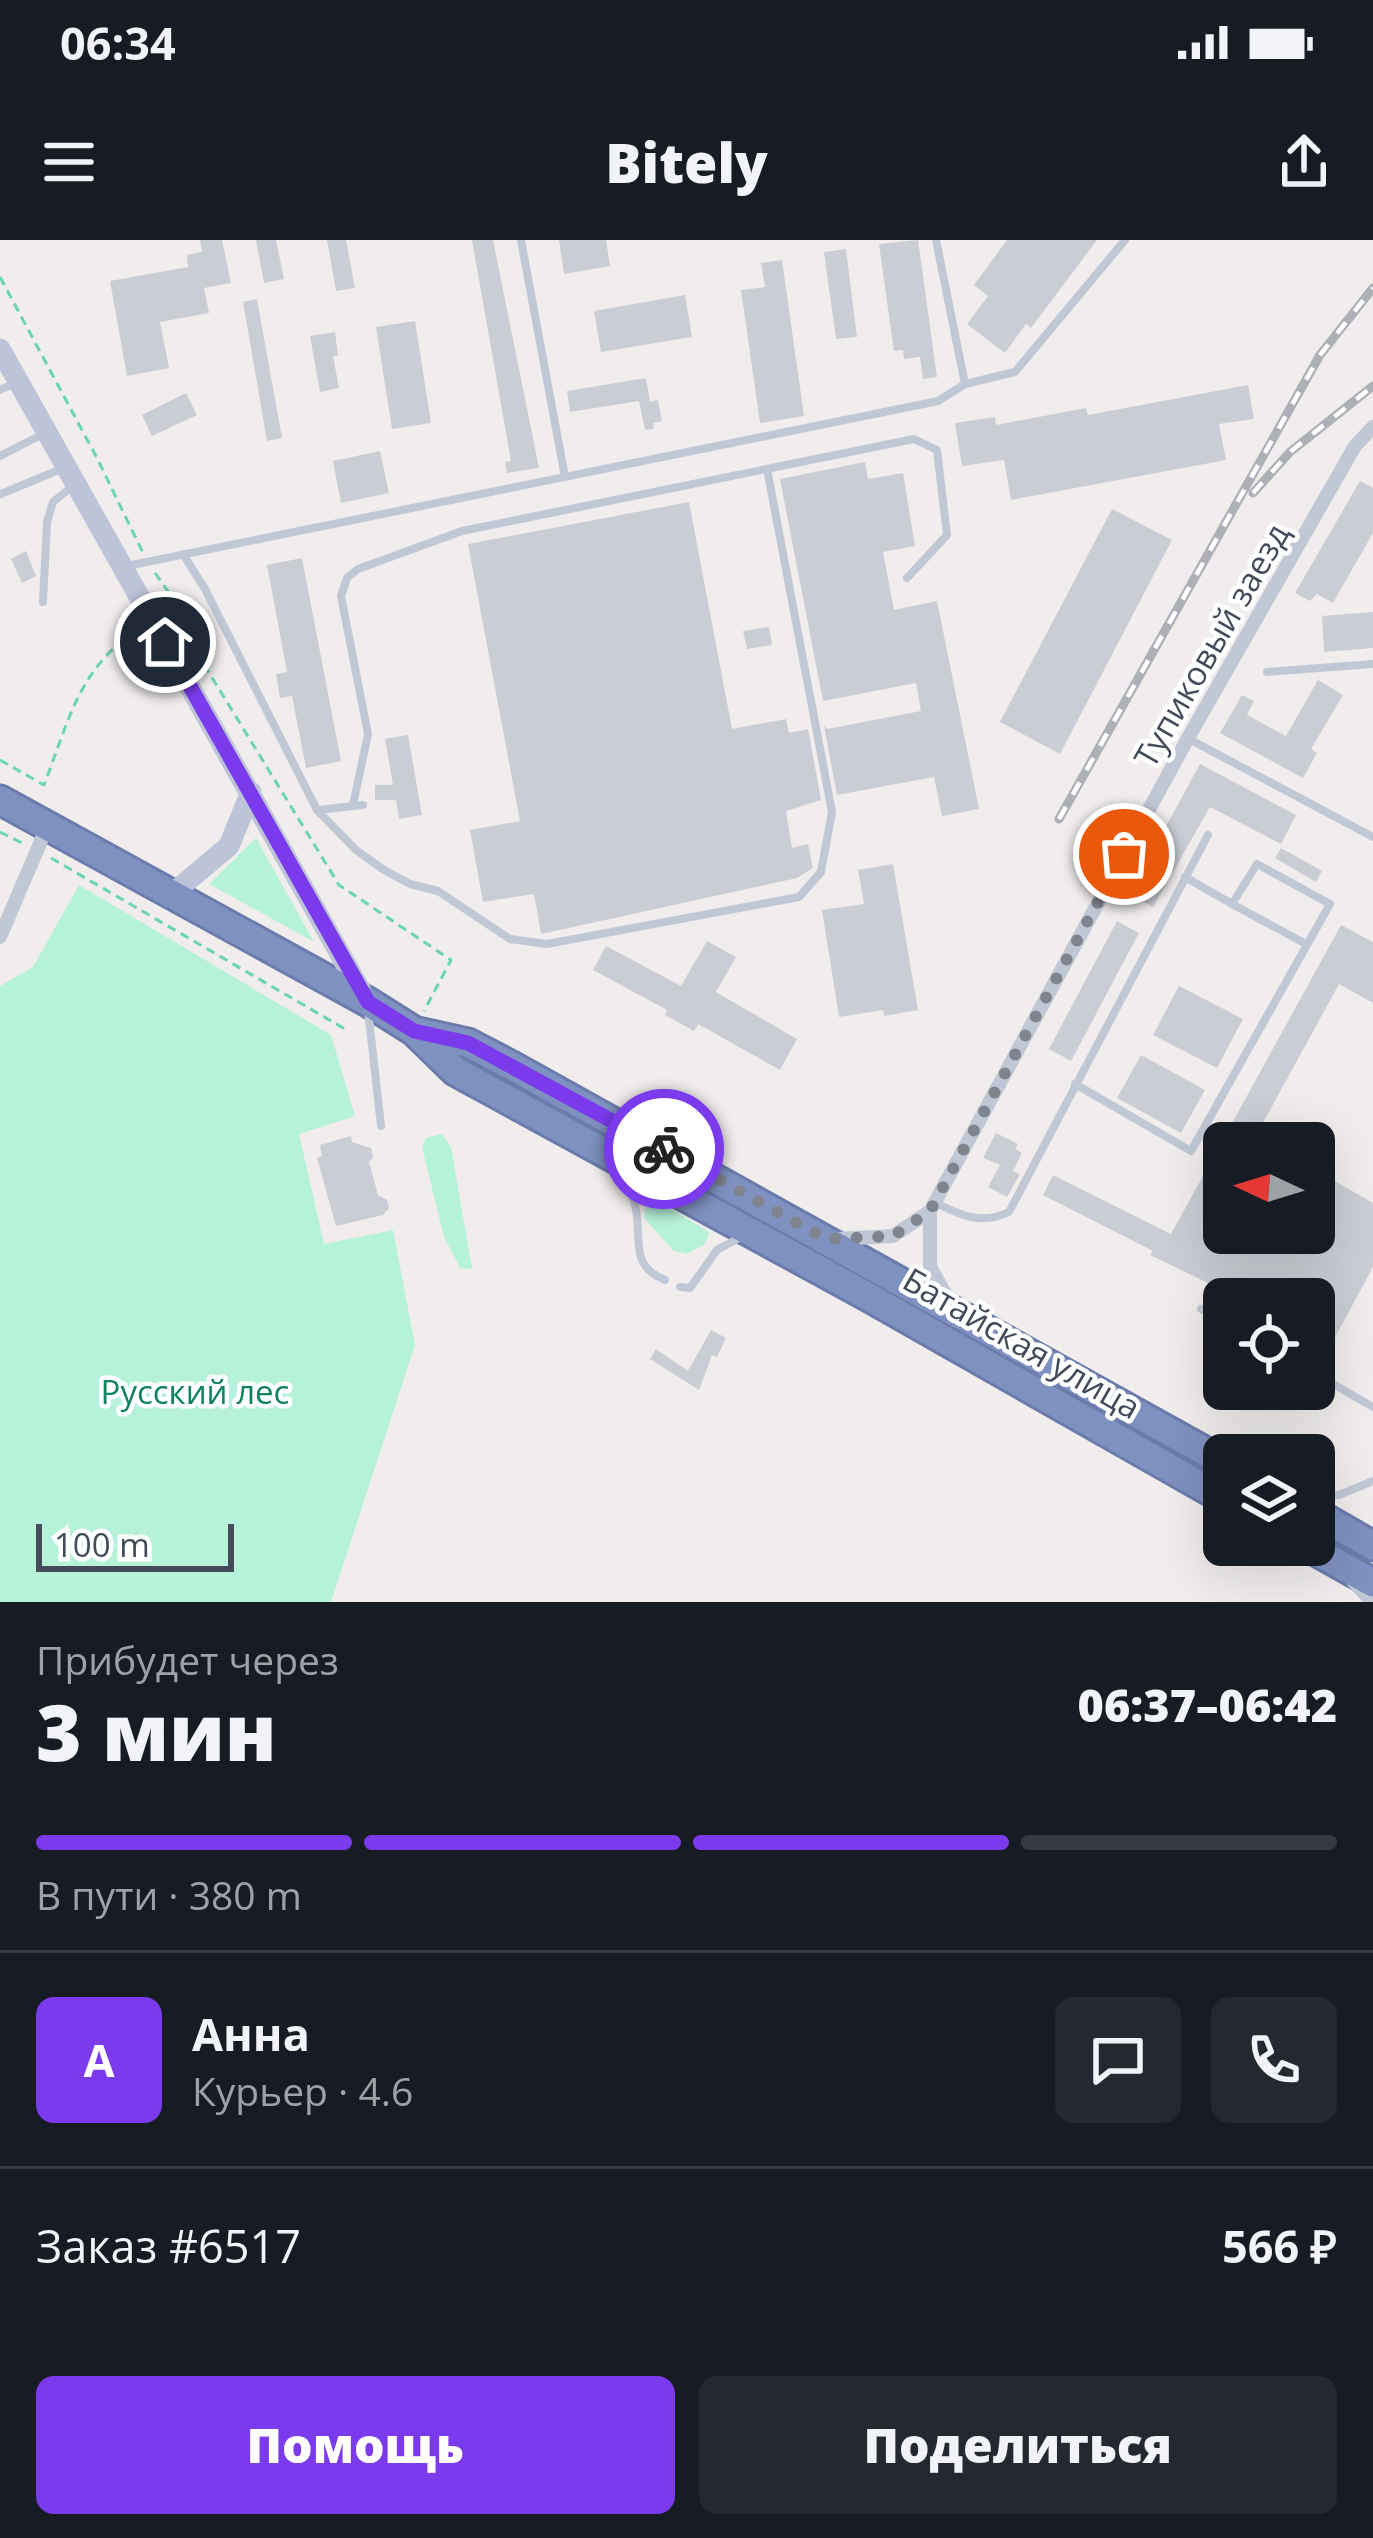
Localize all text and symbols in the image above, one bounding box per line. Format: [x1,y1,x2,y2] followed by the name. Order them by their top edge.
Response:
[60,12,176,73] text: 06:34
[605,125,768,199] text: Bitely
[36,129,102,195] icon: menu
[1271,129,1337,195] icon: share
[1123,515,1299,775] street label: Тупиковый заезд
[114,591,216,693] pin
[132,609,198,675] icon: home
[1073,803,1175,905] pin
[1091,821,1157,887] icon: bag
[604,1089,724,1209] courier
[631,1116,697,1182] icon: bike
[1203,1122,1335,1254] north arrow
[1203,1122,1335,1566] map controls
[895,1257,1149,1429] street label: Батайская улица
[1203,1278,1335,1410] button: locate
[101,1369,289,1414] park label: Русский лес
[1203,1434,1335,1566] button: layers
[36,1518,234,1571] scale bar
[54,1522,150,1567] text: 100 m
[36,1633,339,1686] text: Прибудет через
[1078,1674,1337,1735] text: 06:37–06:42
[36,1678,277,1784] text: 3 мин
[36,1868,302,1921] text: В пути · 380 m
[1055,1997,1181,2123] button: chat
[1211,1997,1337,2123] button: phone
[192,2003,310,2064] text: Анна
[83,2029,115,2090] text: А
[192,2064,413,2117] text: Курьер · 4.6
[36,2215,301,2276] text: Заказ #6517
[1222,2215,1337,2276] text: 566 ₽
[36,2376,675,2514] button: Помощь
[699,2376,1337,2514] button: Поделиться

